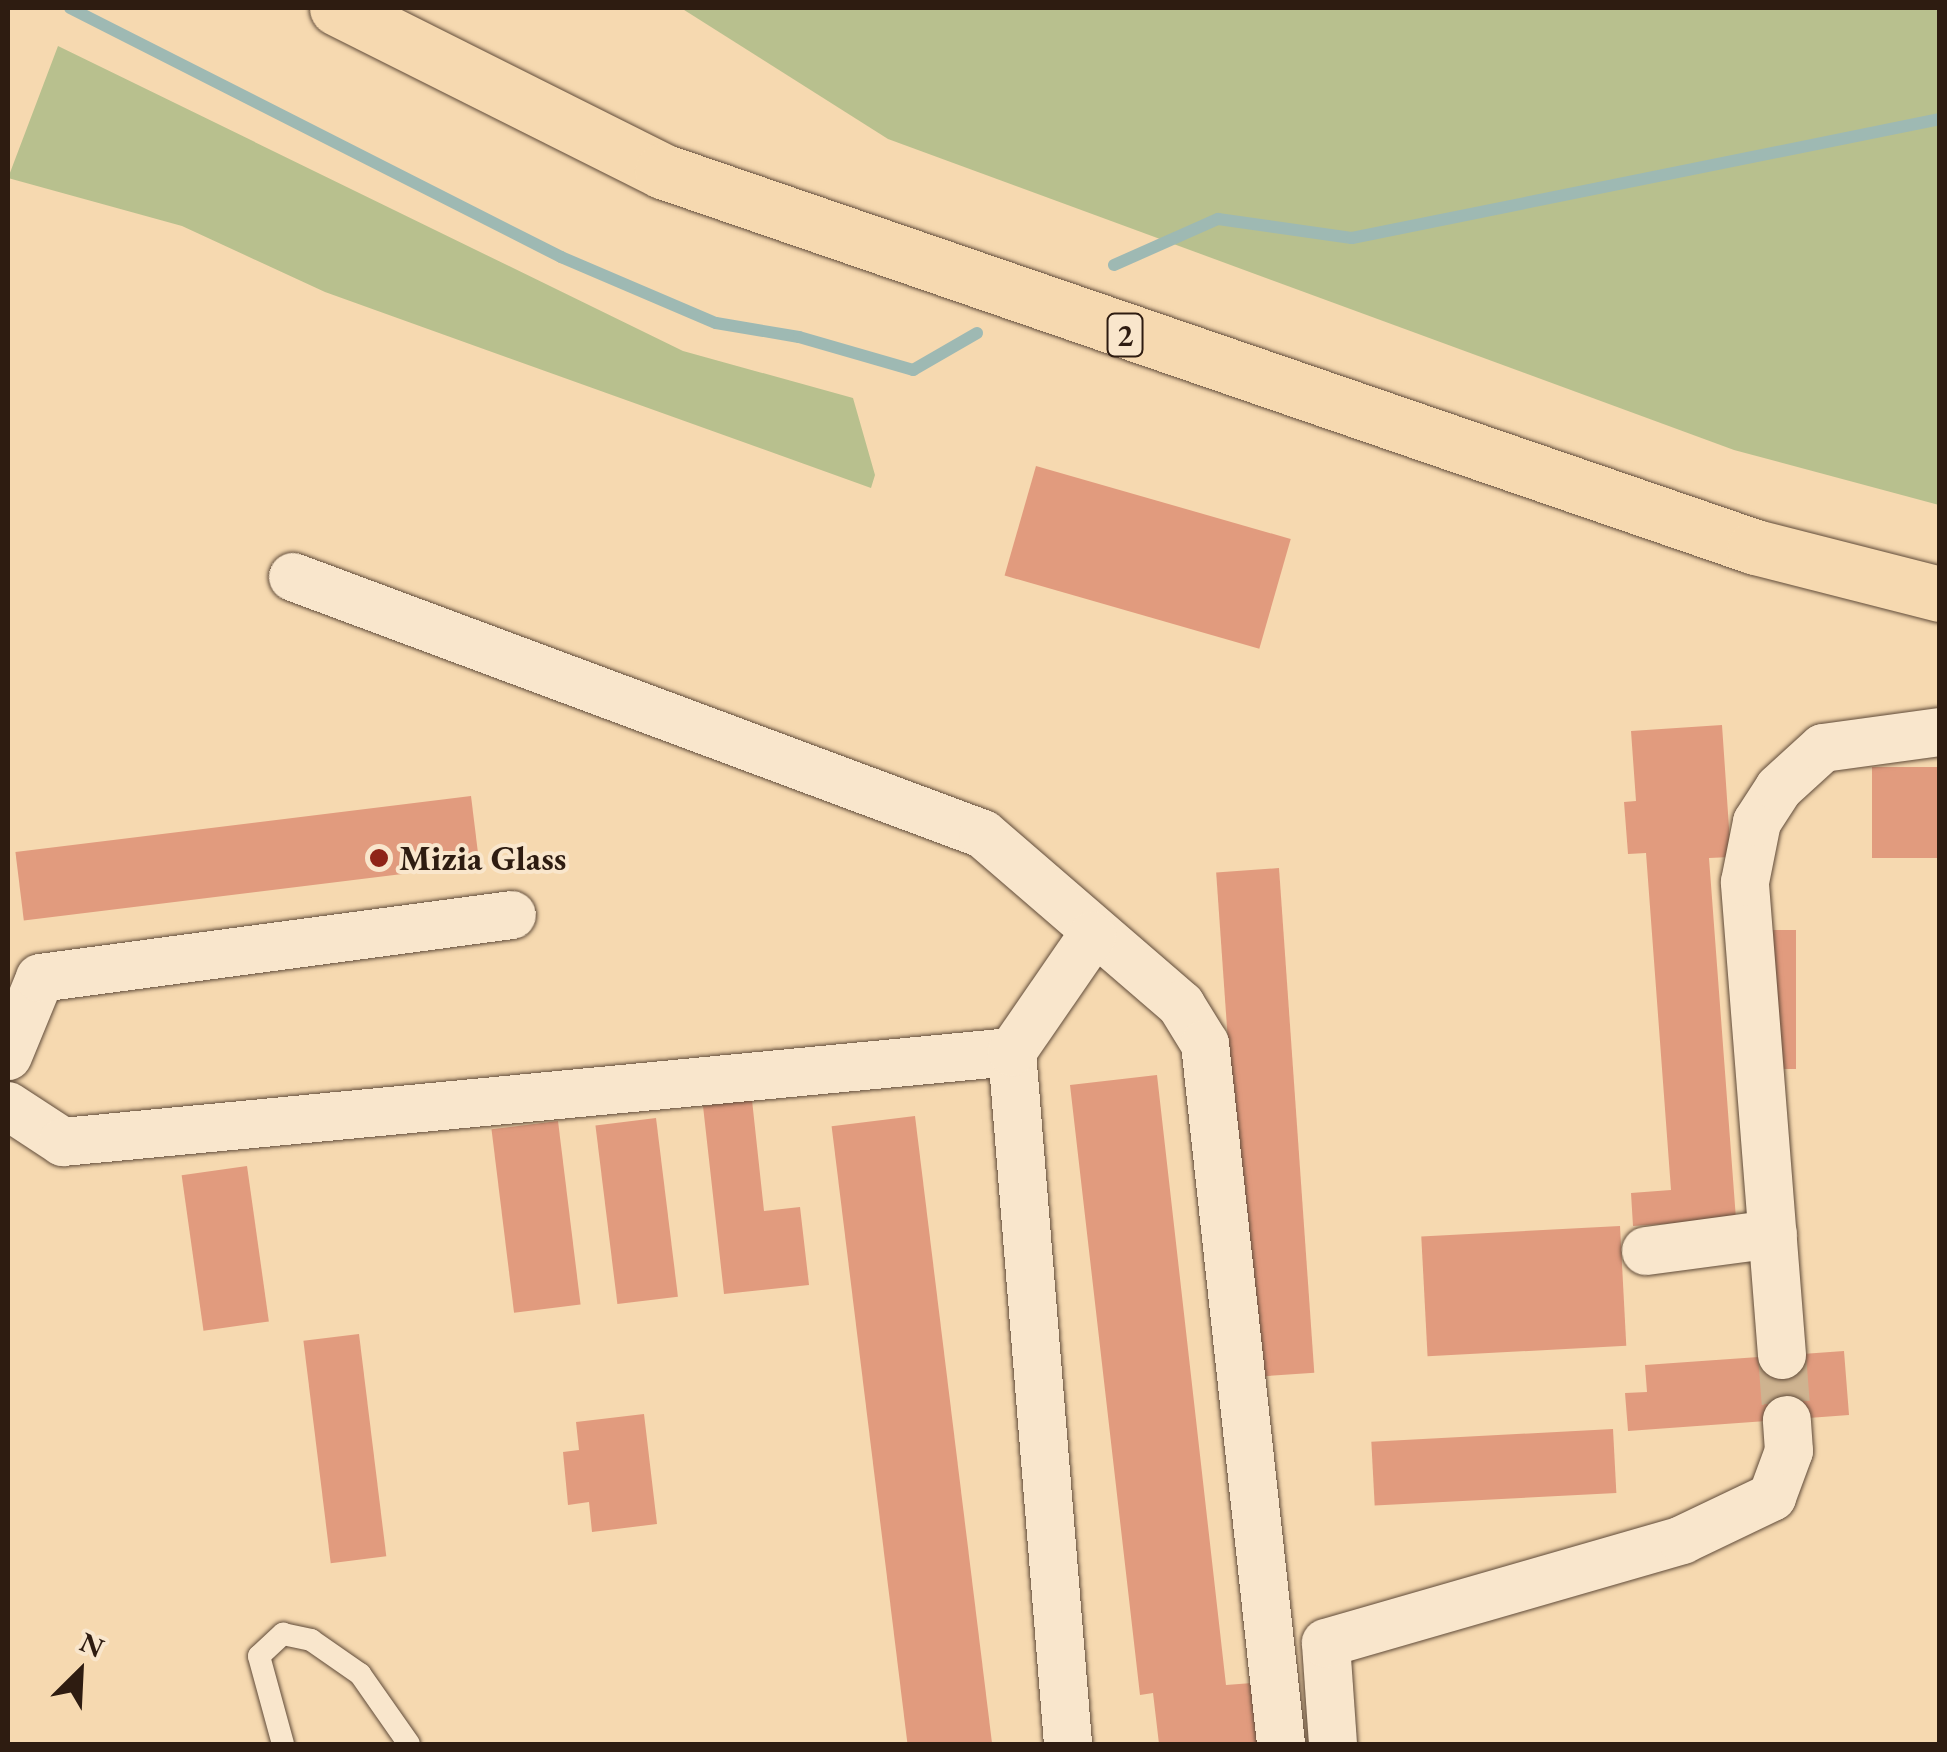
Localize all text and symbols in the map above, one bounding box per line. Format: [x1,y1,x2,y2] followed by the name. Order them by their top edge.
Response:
[1105,308,1145,362] road number: 2
[399,837,566,879] place label: Mizia Glass
[368,847,390,869] marker: Mizia Glass
[30,1622,130,1722] north arrow
[75,1624,110,1666] text: N

